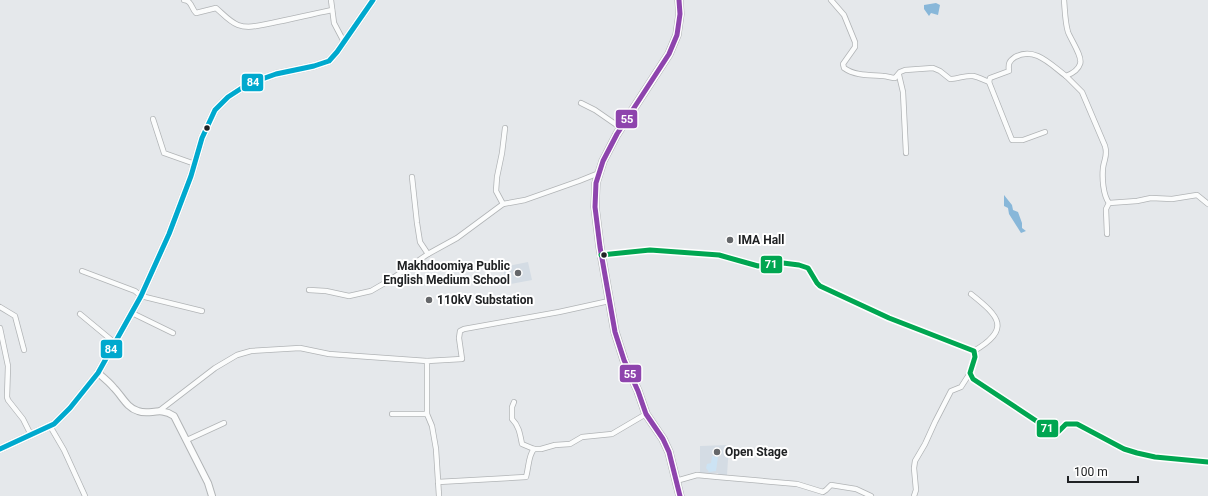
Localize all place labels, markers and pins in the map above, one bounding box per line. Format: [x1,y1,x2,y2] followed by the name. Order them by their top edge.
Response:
[202,123,212,133] unlabelled marker
[738,233,784,247] place label: IMA Hall
[725,235,735,245] marker: IMA Hall
[599,250,609,260] unlabelled marker
[383,259,510,287] place label: Makhdoomiya Public English Medium School
[513,268,523,278] marker: Makhdoomiya Public English Medium School
[437,293,533,307] place label: 110kV Substation
[424,295,434,305] marker: 110kV Substation
[725,445,788,459] place label: Open Stage
[712,447,722,457] marker: Open Stage

